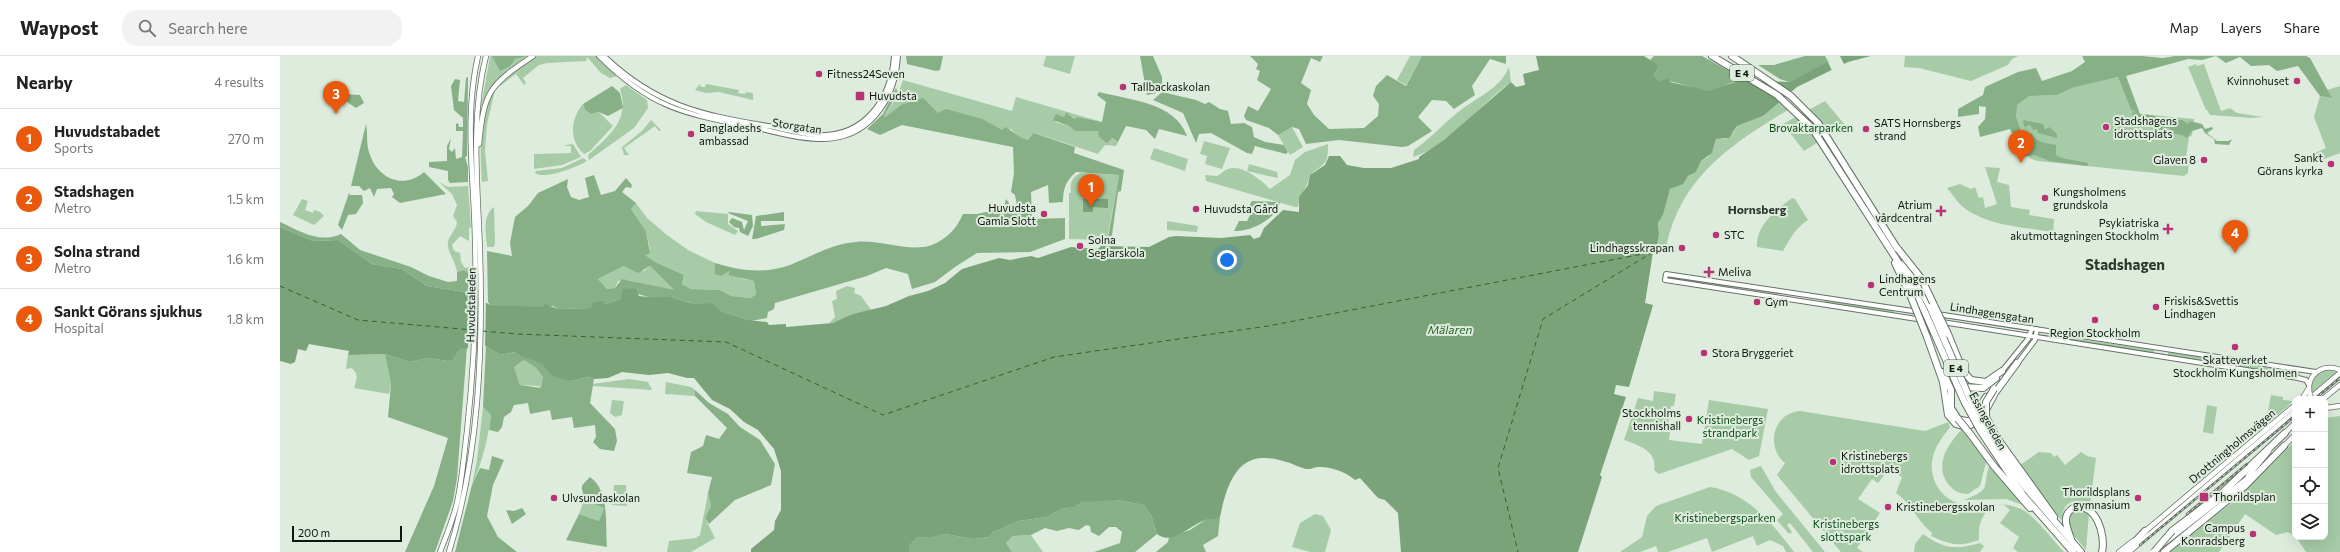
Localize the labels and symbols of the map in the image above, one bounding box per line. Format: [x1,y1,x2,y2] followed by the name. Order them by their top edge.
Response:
[1730,65,1754,81] road number: E 4
[827,67,905,80] place label: Fitness24Seven
[814,69,824,79] marker: Fitness24Seven
[2227,74,2289,87] place label: Kvinnohuset
[2292,76,2302,86] marker: Kvinnohuset
[1131,80,1210,93] place label: Tallbackaskolan
[323,81,349,114] pin: 3
[1118,82,1128,92] marker: Tallbackaskolan
[869,89,917,102] place label: Huvudsta
[854,90,866,102] marker: Huvudsta
[2114,114,2177,140] place label: Stadshagens idrottsplats
[771,115,823,136] street label: Storgatan
[1874,116,1961,142] place label: SATS Hornsbergs strand
[699,121,761,147] place label: Bangladeshs ambassad
[1769,121,1853,134] park label: Brovaktarparken
[2101,122,2111,132] marker: Stadshagens idrottsplats
[1861,124,1871,134] marker: SATS Hornsbergs strand
[686,129,696,139] marker: Bangladeshs ambassad
[2008,130,2034,163] pin: 2
[2257,151,2323,177] place label: Sankt Görans kyrka
[2153,153,2196,166] place label: Glaven 8
[2199,155,2209,165] marker: Glaven 8
[2326,159,2336,169] marker: Sankt Görans kyrka
[1078,174,1104,207] pin: 1
[2053,185,2126,211] place label: Kungsholmens grundskola
[2040,193,2050,203] marker: Kungsholmens grundskola
[1875,198,1932,224] place label: Atrium vårdcentral
[977,201,1036,227] place label: Huvudsta Gamla Slott
[1204,202,1278,215] place label: Huvudsta Gård
[1728,202,1787,216] district label: Hornsberg
[1191,204,1201,214] marker: Huvudsta Gård
[1935,205,1947,217] marker: Atrium vårdcentral
[1039,209,1049,219] marker: Huvudsta Gamla Slott
[2010,216,2159,242] place label: Psykiatriska akutmottagningen Stockholm
[2222,220,2248,253] pin: 4
[2162,223,2174,235] marker: Psykiatriska akutmottagningen Stockholm
[1724,228,1745,241] place label: STC
[1711,230,1721,240] marker: STC
[1088,233,1145,259] place label: Solna Seglarskola
[1075,241,1085,251] marker: Solna Seglarskola
[1590,241,1674,254] place label: Lindhagsskrapan
[1677,243,1687,253] marker: Lindhagsskrapan
[1217,250,1237,270] your location
[2085,255,2165,273] district label: Stadshagen
[1718,265,1751,278] place label: Meliva
[1703,266,1715,278] marker: Meliva
[463,267,478,343] street label: Huvudstaleden
[1879,272,1936,298] place label: Lindhagens Centrum
[1866,280,1876,290] marker: Lindhagens Centrum
[2164,294,2238,320] place label: Friskis&Svettis Lindhagen
[1765,295,1788,308] place label: Gym
[1752,297,1762,307] marker: Gym
[1949,299,2035,326] street label: Lindhagensgatan
[2151,302,2161,312] marker: Friskis&Svettis Lindhagen
[2090,315,2100,325] marker: Region Stockholm
[1428,322,1472,336] water label: Mälaren
[2050,326,2140,339] place label: Region Stockholm
[2230,342,2240,352] marker: Skatteverket Stockholm Kungsholmen
[1712,346,1794,359] place label: Stora Bryggeriet
[1699,348,1709,358] marker: Stora Bryggeriet
[2173,353,2297,379] place label: Skatteverket Stockholm Kungsholmen
[1944,360,1968,376] road number: E 4
[1967,389,2010,452] street label: Essingeleden
[1622,406,1681,432] place label: Stockholms tennishall
[2186,406,2277,485] street label: Drottningholmsvägen
[1697,413,1763,439] park label: Kristinebergs strandpark
[1684,414,1694,424] marker: Stockholms tennishall
[1841,449,1908,475] place label: Kristinebergs idrottsplats
[1828,457,1838,467] marker: Kristinebergs idrottsplats
[2062,485,2130,511] place label: Thorildsplans gymnasium
[2213,490,2276,503] place label: Thorildsplan
[562,491,640,504] place label: Ulvsundaskolan
[2198,491,2210,503] marker: Thorildsplan
[549,493,559,503] marker: Ulvsundaskolan
[2133,493,2143,503] marker: Thorildsplans gymnasium
[1896,500,1995,513] place label: Kristinebergsskolan
[1883,502,1893,512] marker: Kristinebergsskolan
[1674,511,1776,524] park label: Kristinebergsparken
[1813,517,1879,543] park label: Kristinebergs slottspark
[2181,521,2245,547] place label: Campus Konradsberg
[292,524,402,543] scale bar
[2248,529,2258,539] marker: Campus Konradsberg

